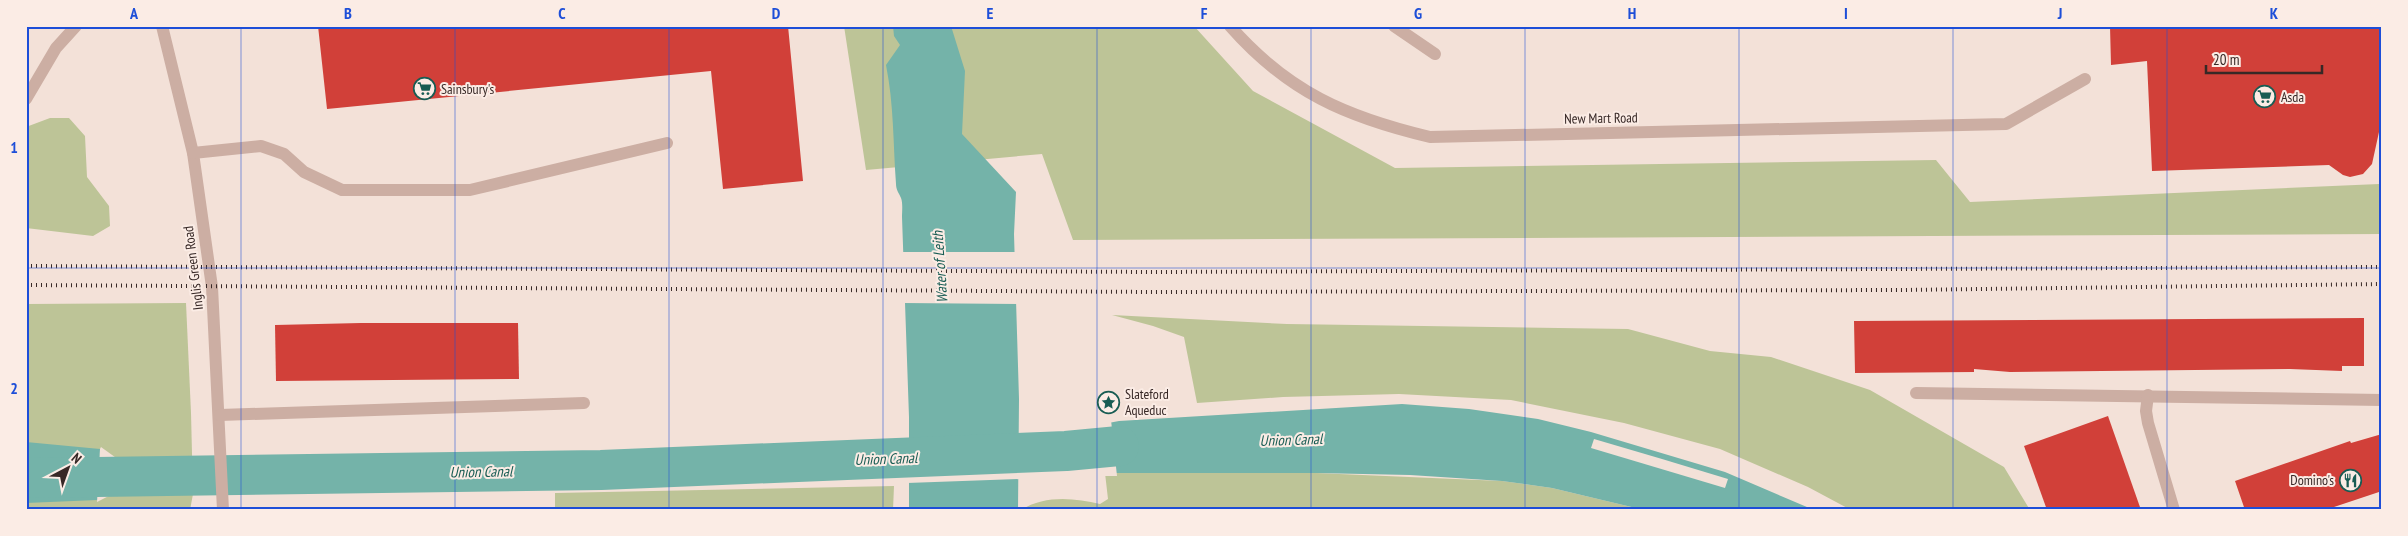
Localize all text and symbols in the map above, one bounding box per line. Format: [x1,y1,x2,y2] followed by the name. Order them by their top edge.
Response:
[129,3,139,23] text: A
[344,3,352,23] text: B
[558,3,566,23] text: C
[772,3,781,23] text: D
[987,3,994,23] text: E
[1201,3,1208,23] text: F
[1414,3,1422,23] text: G
[1628,3,1636,23] text: H
[1844,3,1848,23] text: I
[2057,3,2062,23] text: J
[2270,3,2279,23] text: K
[2206,42,2322,74] scale bar
[2213,50,2239,69] text: 20 m
[413,77,437,101] supermarket icon: Sainsbury's
[441,80,495,98] place label: Sainsbury's
[2253,85,2277,109] supermarket icon: Asda
[2281,88,2304,106] place label: Asda
[1564,108,1638,128] street label: New Mart Road
[10,137,18,157] text: 1
[179,225,207,311] street label: Inglis Green Road
[927,229,951,304] water label: Water of Leith
[10,378,18,398] text: 2
[1125,385,1169,419] place label: Slateford Aqueduc
[1097,390,1121,414] place icon: Slateford Aqueduc
[1259,429,1324,450] water label: Union Canal
[42,444,92,494] north arrow
[854,448,919,469] water label: Union Canal
[68,449,85,467] text: N
[450,461,514,482] water label: Union Canal
[2338,468,2362,492] restaurant icon: Domino's
[2290,471,2334,489] place label: Domino's

